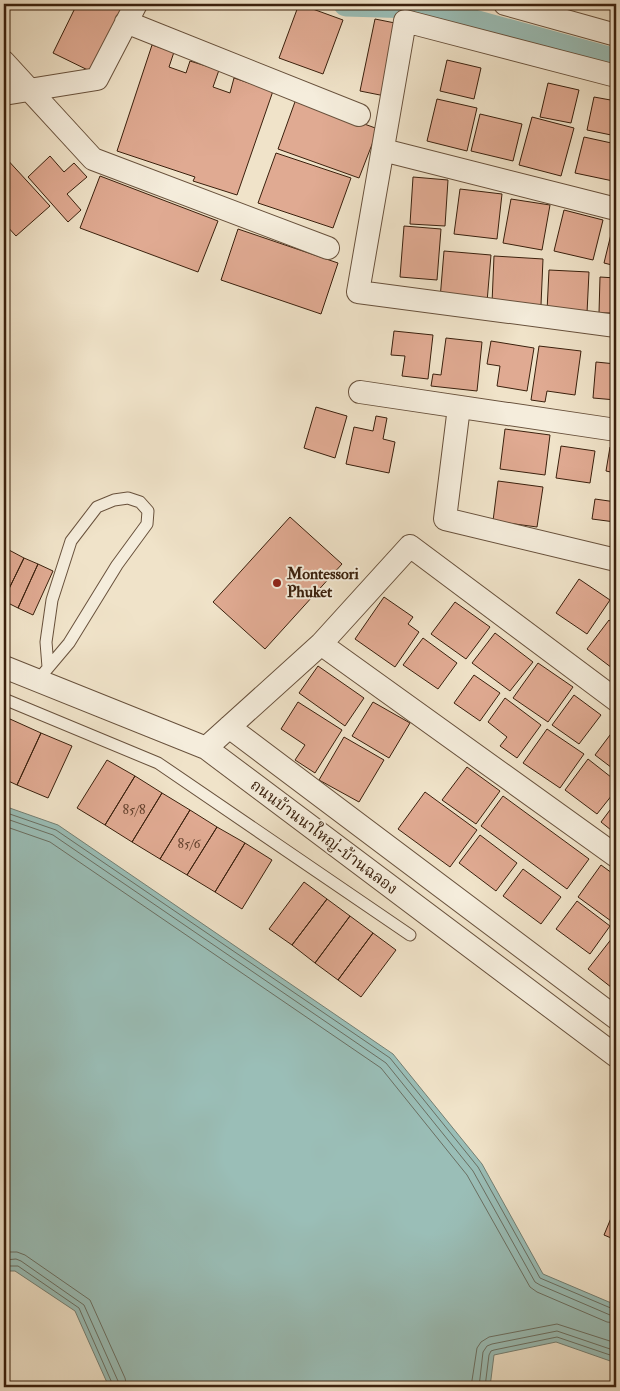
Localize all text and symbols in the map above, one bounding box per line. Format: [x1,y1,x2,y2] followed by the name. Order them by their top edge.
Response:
[286,564,360,602] place label: Montessori Phuket
[271,577,283,589] marker: Montessori Phuket
[246,774,402,899] street label: ถนนบ้านนาใหญ่-บ้านฉลอง
[123,801,146,818] house number: 85/8
[177,835,202,852] house number: 85/6

